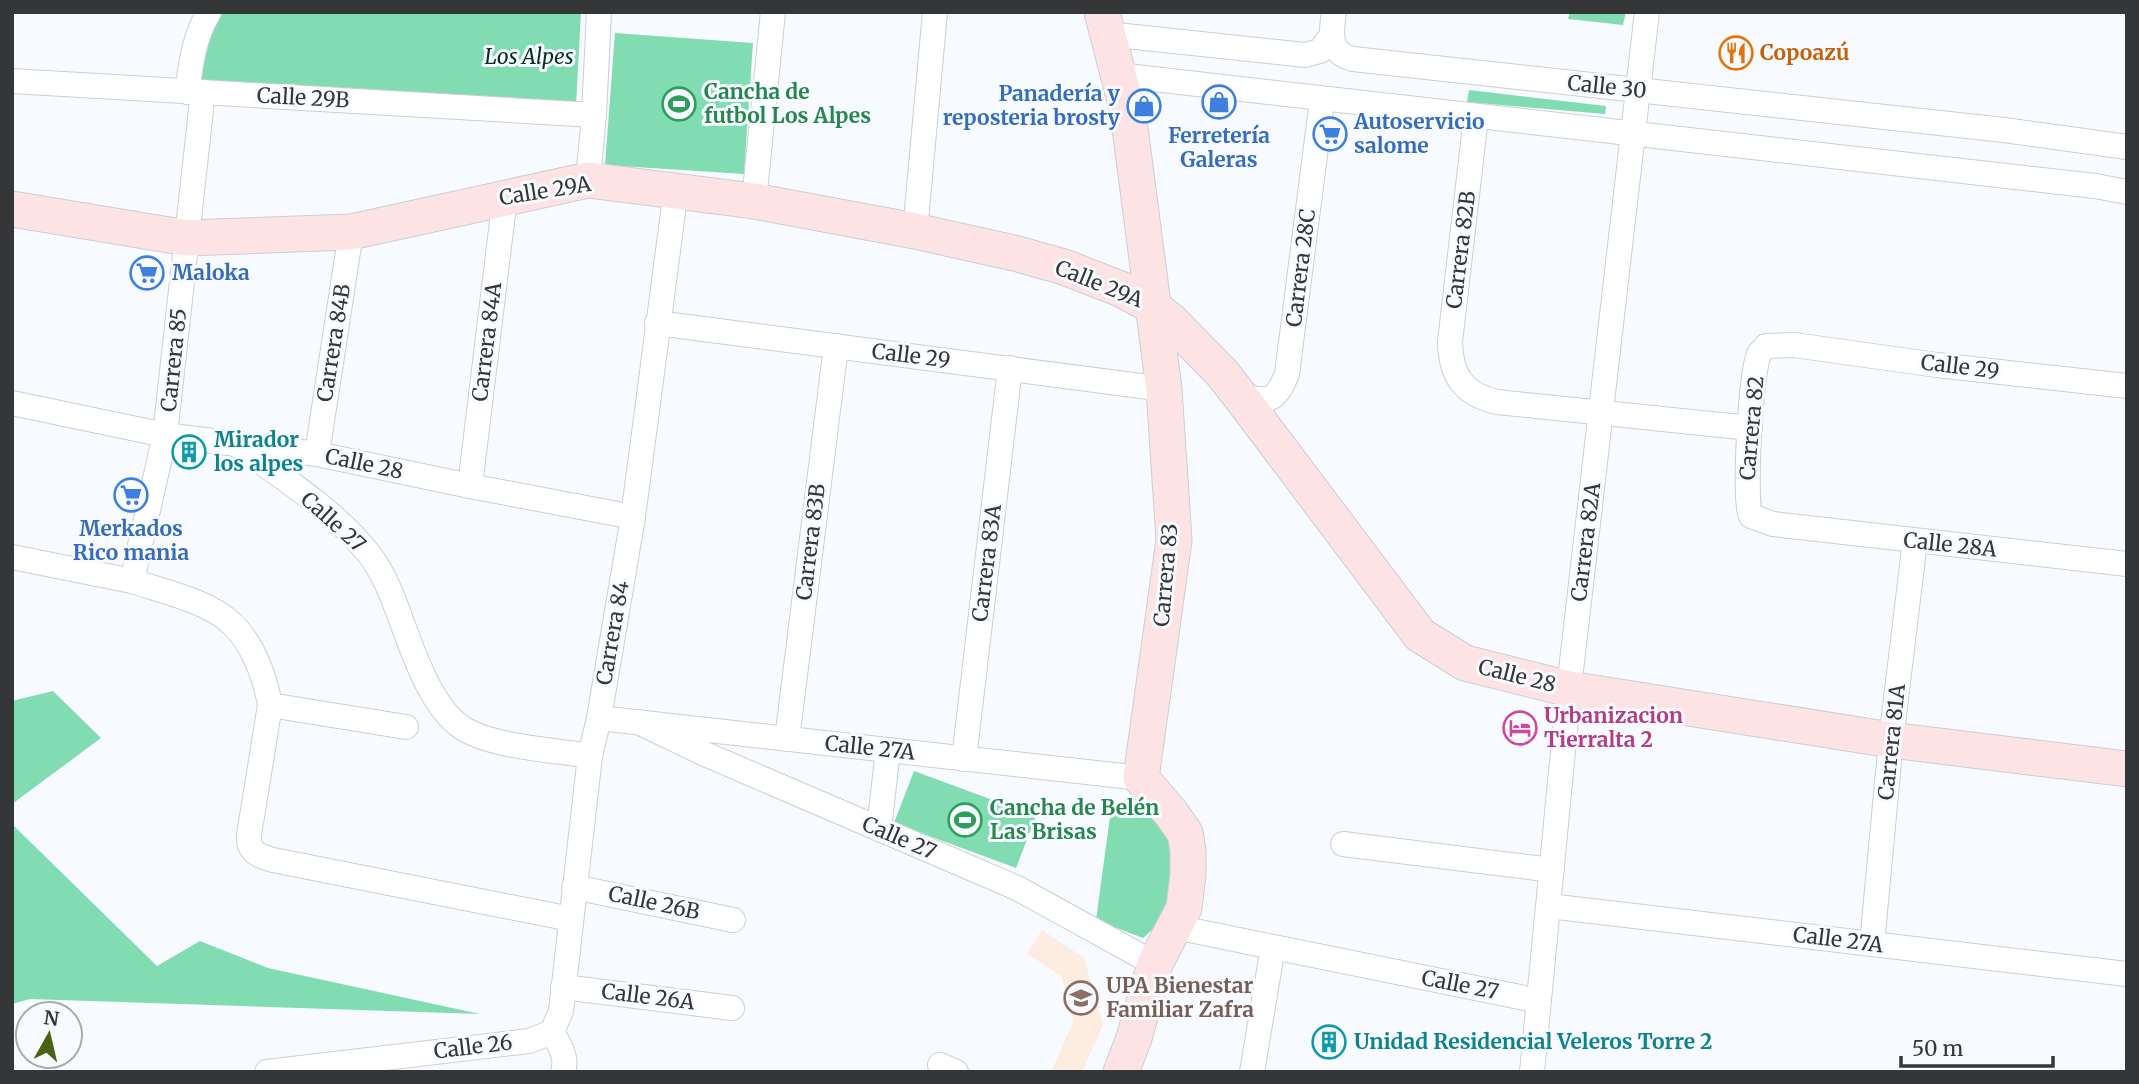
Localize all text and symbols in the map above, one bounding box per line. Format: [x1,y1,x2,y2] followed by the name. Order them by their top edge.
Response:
[1717,34,1755,72] restaurant icon: Copoazú
[1760,39,1850,66] place label: Copoazú
[484,43,574,70] park label: Los Alpes
[1566,69,1648,104] street label: Calle 30
[704,78,871,129] place label: Cancha de futbol Los Alpes
[943,80,1121,131] place label: Panadería y reposteria brosty
[256,82,350,113] street label: Calle 29B
[1200,83,1238,121] shop icon: Ferretería Galeras
[660,85,698,123] sports icon: Cancha de futbol Los Alpes
[1125,87,1163,125] shop icon: Panadería y reposteria brosty
[1353,108,1485,159] place label: Autoservicio salome
[1311,115,1349,153] supermarket icon: Autoservicio salome
[1168,122,1270,173] place label: Ferretería Galeras
[497,170,593,211] street label: Calle 29A
[1440,190,1481,310] street label: Carrera 82B
[1280,207,1321,328] street label: Carrera 28C
[128,254,166,292] supermarket icon: Maloka
[1051,254,1147,313] street label: Calle 29A
[172,259,250,286] place label: Maloka
[466,281,507,403] street label: Carrera 84A
[311,282,356,404] street label: Carrera 84B
[155,307,192,413] street label: Carrera 85
[870,337,952,374] street label: Calle 29
[1919,348,2001,385] street label: Calle 29
[1733,375,1770,481] street label: Carrera 82
[214,426,304,477] place label: Mirador los alpes
[170,433,208,471] building icon: Mirador los alpes
[323,442,406,485] street label: Calle 28
[112,476,150,514] supermarket icon: Merkados Rico mania
[1565,481,1606,603] street label: Carrera 82A
[790,482,831,602] street label: Carrera 83B
[295,486,371,558] street label: Calle 27
[966,502,1007,623] street label: Carrera 83A
[73,515,189,566] place label: Merkados Rico mania
[1148,522,1183,628] street label: Carrera 83
[1902,526,1998,563] street label: Calle 28A
[590,579,635,687] street label: Carrera 84
[1476,653,1559,698] street label: Calle 28
[1872,682,1911,801] street label: Carrera 81A
[1544,702,1683,753] place label: Urbanizacion Tierralta 2
[1501,709,1539,747] hotel icon: Urbanizacion Tierralta 2
[824,729,917,766] street label: Calle 27A
[990,794,1159,845] place label: Cancha de Belén Las Brisas
[946,801,984,839] sports icon: Cancha de Belén Las Brisas
[858,810,940,865] street label: Calle 27
[606,880,702,925] street label: Calle 26B
[1791,921,1885,958] street label: Calle 27A
[1419,964,1501,1005] street label: Calle 27
[1106,972,1254,1023] place label: UPA Bienestar Familiar Zafra
[600,977,696,1016] street label: Calle 26A
[1062,979,1100,1017] school or university icon: UPA Bienestar Familiar Zafra
[14,1000,84,1070] north arrow
[42,1005,60,1031] text: N
[1310,1023,1348,1061] building icon: Unidad Residencial Veleros Torre 2
[1901,1024,2053,1068] scale bar
[432,1028,514,1065] street label: Calle 26
[1354,1028,1712,1055] place label: Unidad Residencial Veleros Torre 2
[1912,1035,1963,1062] text: 50 m

